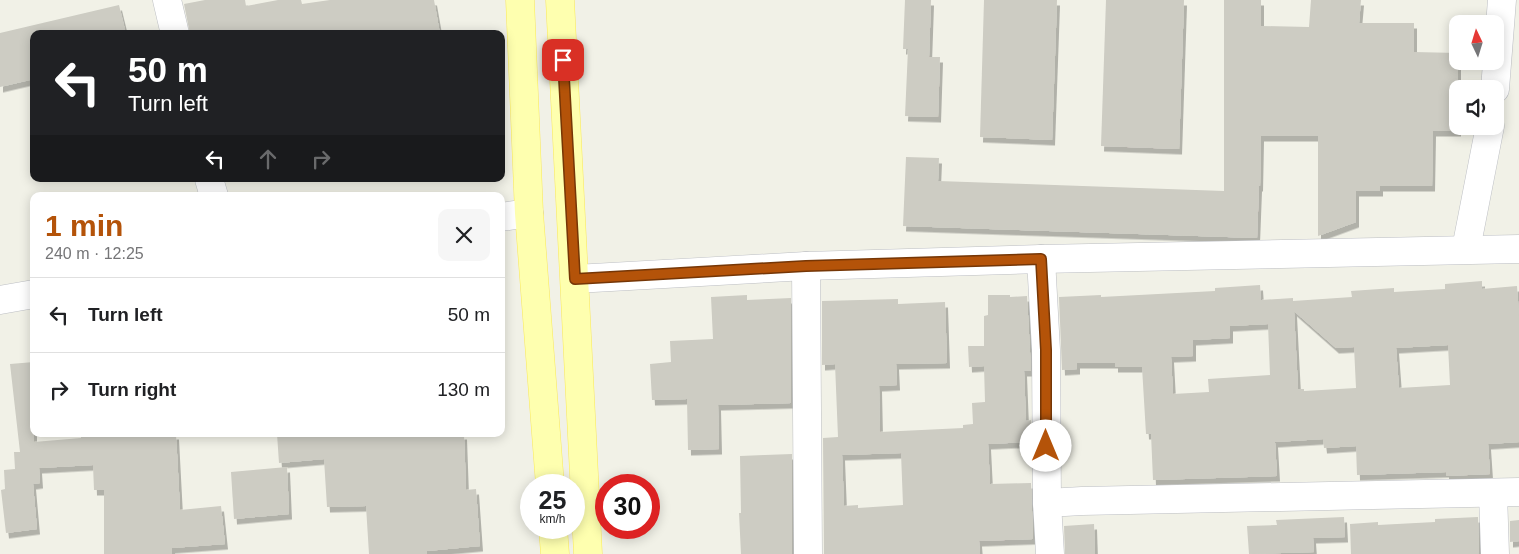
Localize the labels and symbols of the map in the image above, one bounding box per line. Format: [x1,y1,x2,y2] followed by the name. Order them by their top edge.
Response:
[1449,15,1504,70] north arrow
[542,39,584,81] pin
[1019,419,1071,471] position arrow
[595,474,660,539] speed limit sign: 30

